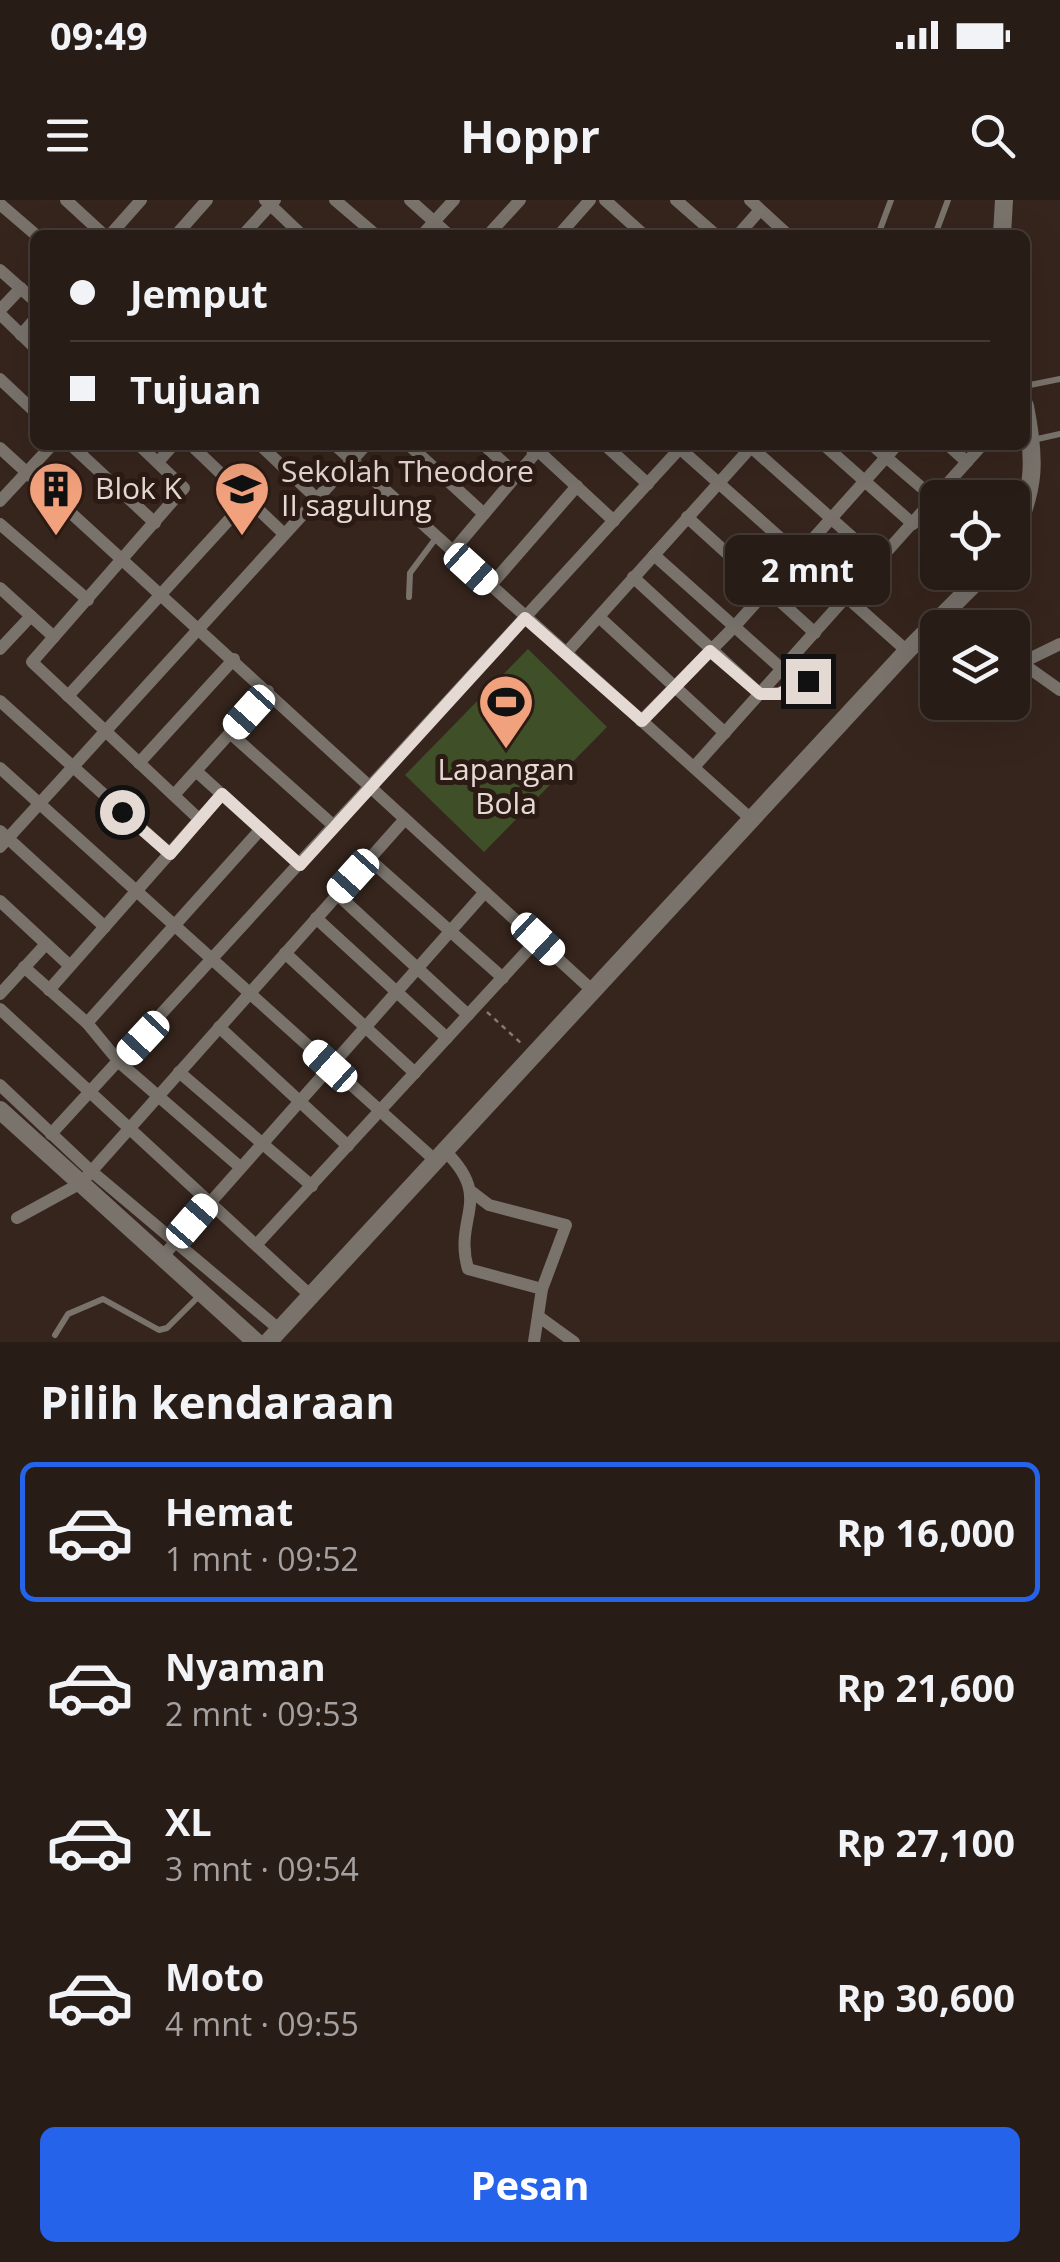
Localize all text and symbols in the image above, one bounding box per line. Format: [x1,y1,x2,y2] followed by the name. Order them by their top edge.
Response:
[50,9,148,61] text: 09:49
[460,105,600,166] text: Hoppr
[40,108,95,163] icon: menu
[965,108,1020,163] icon: search
[130,267,268,319] text: Jemput
[130,363,261,415] text: Tujuan
[281,450,534,525] place label: Sekolah Theodore II sagulung
[26,459,86,538] building icon: Blok K
[212,459,272,538] school or university icon: Sekolah Theodore II sagulung
[95,467,183,508] place label: Blok K
[920,480,1030,720] map controls
[920,480,1030,590] button: locate
[726,536,890,606] callout: 2 mnt
[439,538,503,600] car
[761,548,854,591] text: 2 mnt
[920,610,1030,720] button: layers
[786,659,831,704] route end
[476,672,536,751] sports icon: Lapangan Bola
[218,680,280,744] car
[437,748,575,823] place label: Lapangan Bola
[100,790,145,835] route start
[322,844,384,908] car
[506,908,570,970] car
[112,1006,174,1070] car
[298,1035,362,1097] car
[161,1189,223,1253] car
[40,1371,395,1432] text: Pilih kendaraan
[165,1485,293,1537] text: Hemat
[45,1487,135,1577] icon: car
[837,1506,1015,1558] text: Rp 16,000
[165,1537,359,1580] text: 1 mnt · 09:52
[165,1640,326,1692] text: Nyaman
[45,1642,135,1732] icon: car
[837,1661,1015,1713] text: Rp 21,600
[165,1692,359,1735] text: 2 mnt · 09:53
[165,1795,212,1847] text: XL
[45,1797,135,1887] icon: car
[837,1816,1015,1868] text: Rp 27,100
[165,1847,359,1890] text: 3 mnt · 09:54
[165,1950,264,2002] text: Moto
[45,1952,135,2042] icon: car
[837,1971,1015,2023] text: Rp 30,600
[165,2002,359,2045] text: 4 mnt · 09:55
[40,2127,1020,2242] button: Pesan

